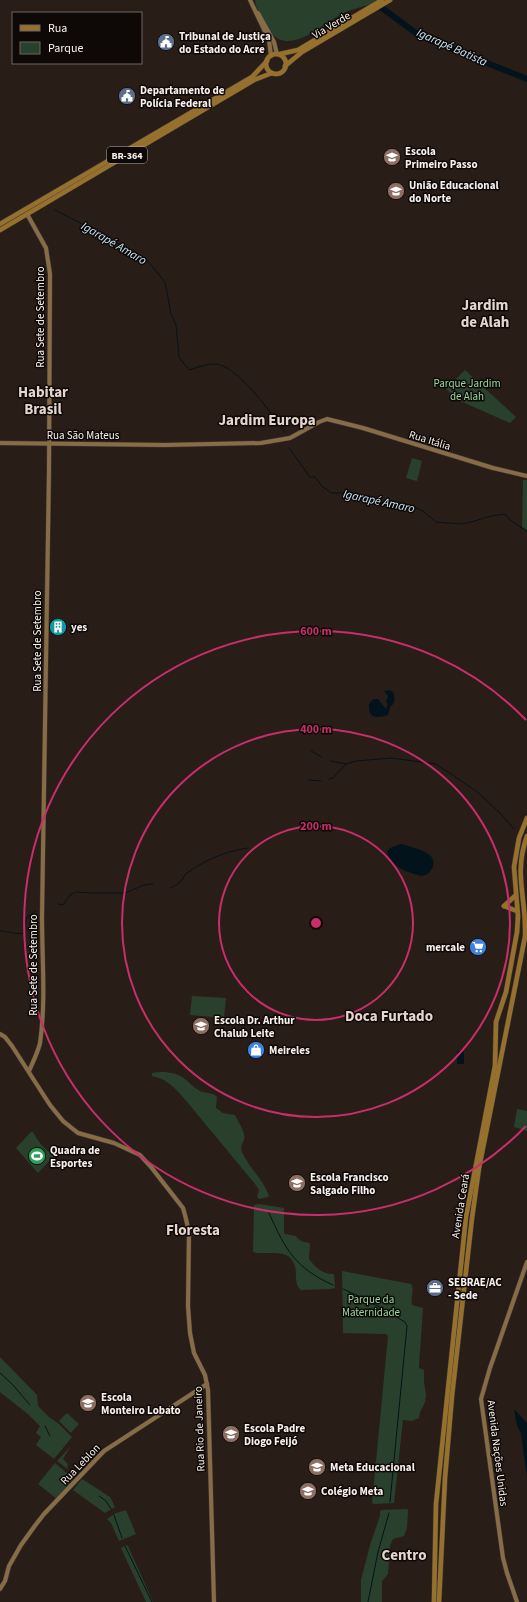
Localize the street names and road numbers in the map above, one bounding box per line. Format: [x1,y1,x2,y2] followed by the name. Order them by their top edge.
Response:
[309,8,354,43] street label: Via Verde
[107,147,147,163] road number: BR-364
[33,266,48,368] street label: Rua Sete de Setembro
[407,427,453,454] street label: Rua Itália
[47,428,120,443] street label: Rua São Mateus
[30,590,45,692] street label: Rua Sete de Setembro
[26,914,41,1016] street label: Rua Sete de Setembro
[448,1173,473,1239] street label: Avenida Ceará
[191,1386,208,1472] street label: Rua Rio de Janeiro
[484,1399,512,1507] street label: Avenida Nações Unidas
[57,1441,104,1488] street label: Rua Leblon

